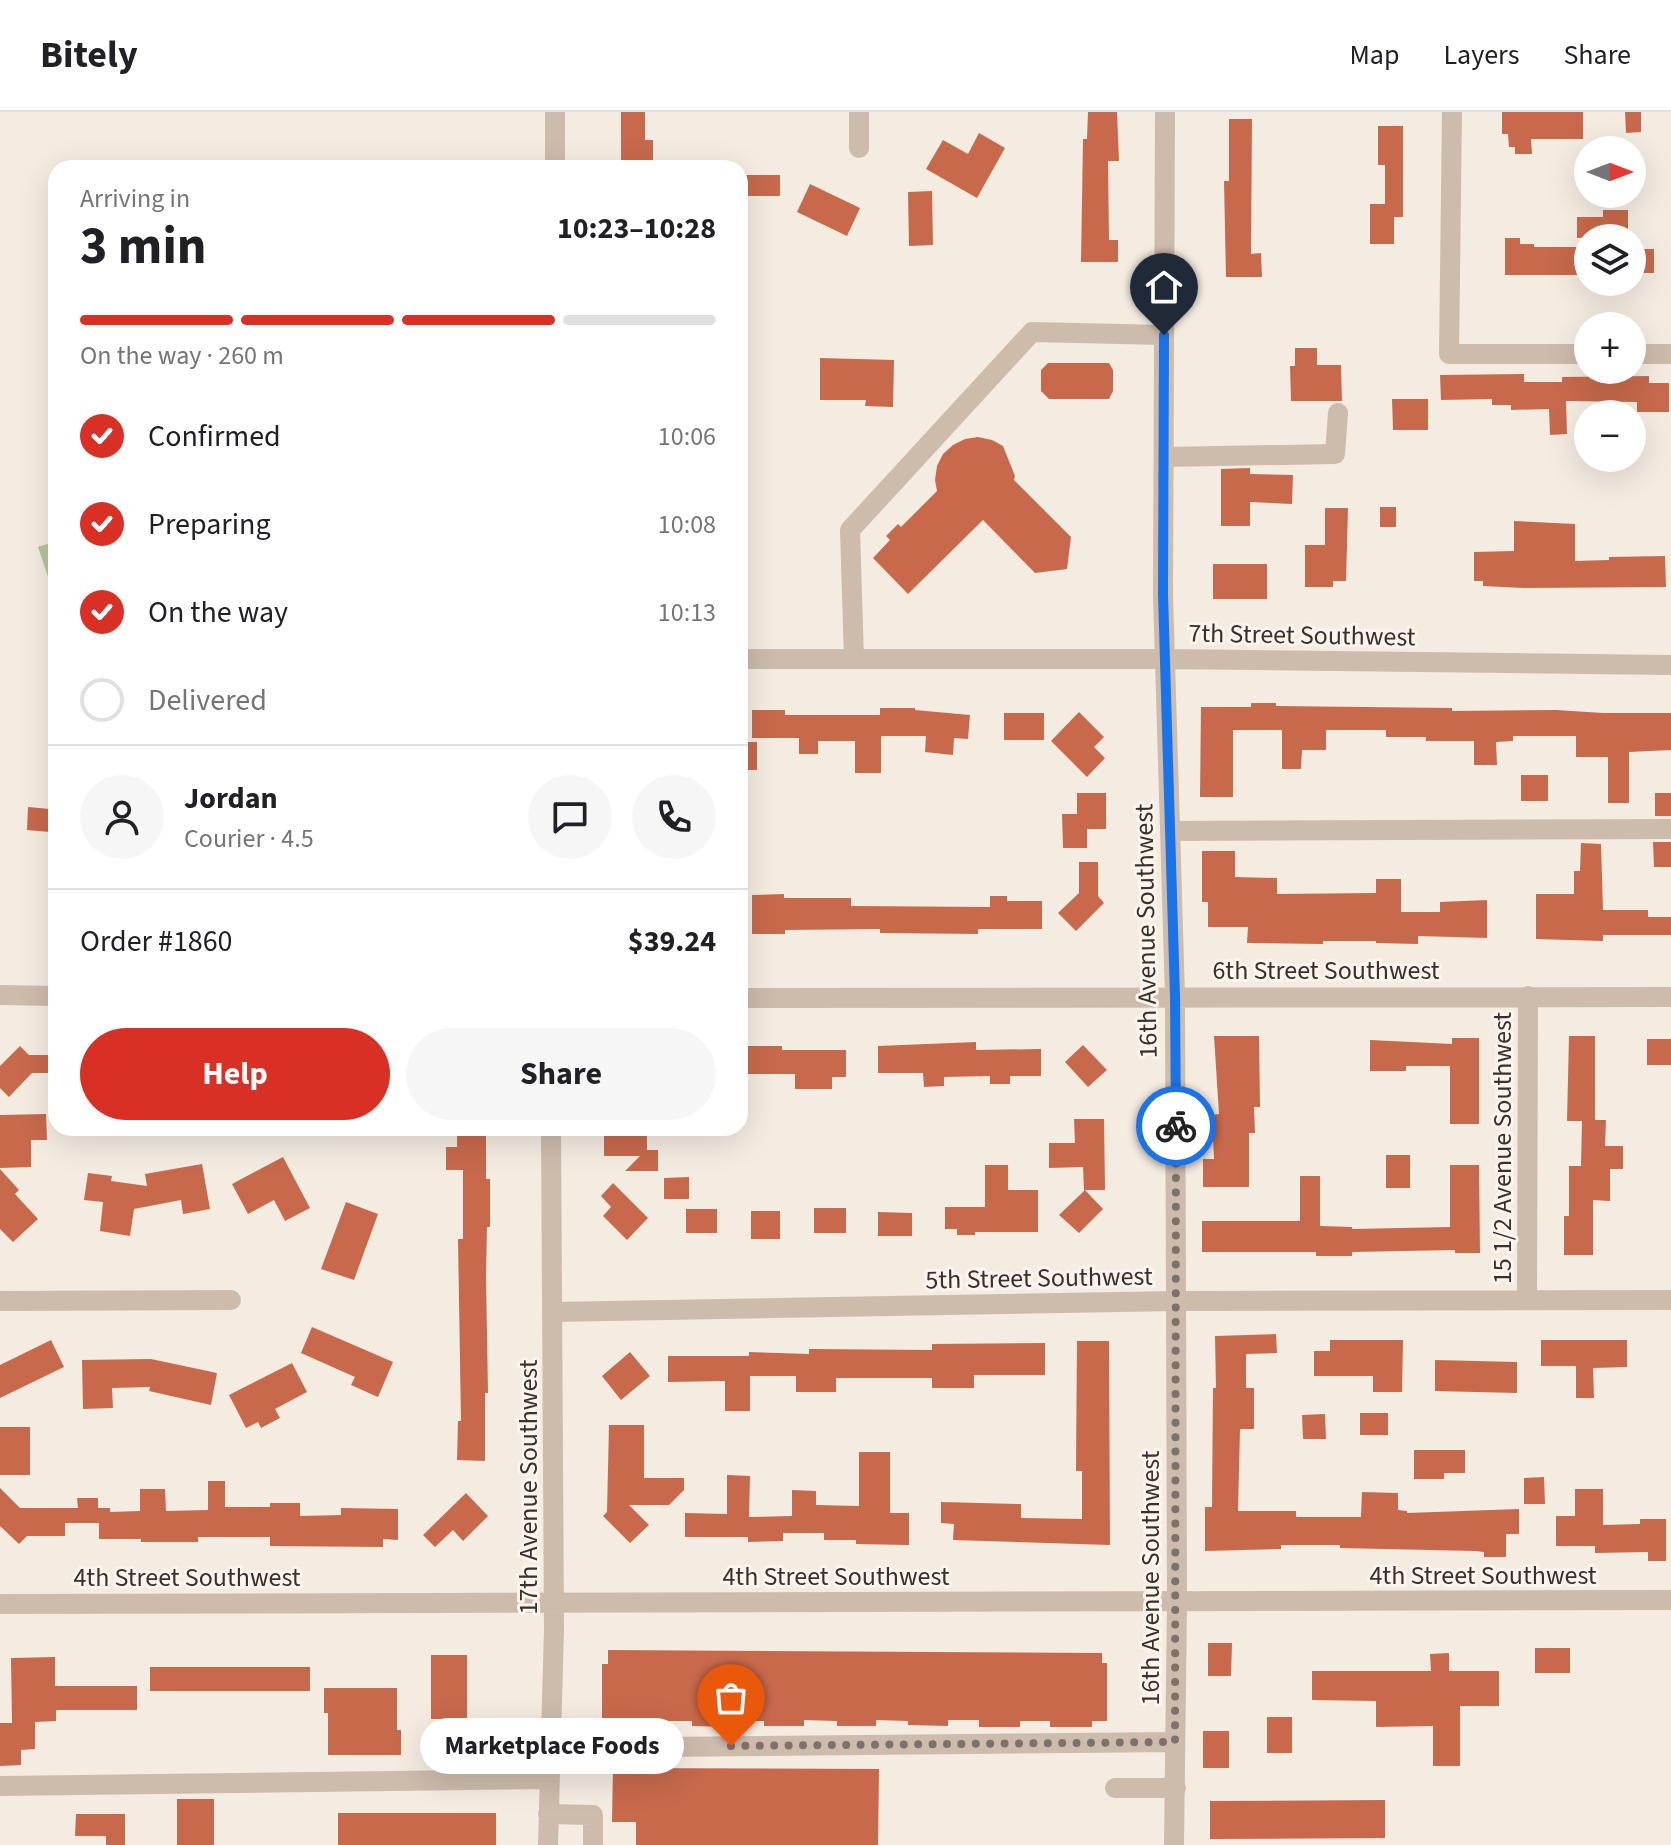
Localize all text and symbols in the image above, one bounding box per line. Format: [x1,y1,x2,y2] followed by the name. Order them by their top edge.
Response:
[40,28,138,82] text: Bitely
[1349,35,1399,75] text: Map
[1443,35,1519,75] text: Layers
[1563,35,1631,75] text: Share
[1574,136,1646,208] north arrow
[1574,136,1646,472] map controls
[80,180,190,217] text: Arriving in
[557,207,716,250] text: 10:23–10:28
[80,210,207,284] text: 3 min
[1574,224,1646,296] button: layers
[1130,253,1198,335] pin
[1142,265,1186,309] icon: home
[1574,312,1646,384] button: +
[80,337,284,374] text: On the way · 260 m
[1574,400,1646,472] button: −
[80,414,124,458] icon: check
[148,415,281,458] text: Confirmed
[658,418,716,455] text: 10:06
[80,502,124,546] icon: check
[148,503,271,546] text: Preparing
[658,506,716,543] text: 10:08
[80,590,124,634] icon: check
[148,591,288,634] text: On the way
[658,594,716,631] text: 10:13
[1188,615,1416,655] street label: 7th Street Southwest
[148,679,267,722] text: Delivered
[80,775,164,859] button: person
[528,775,612,859] button: chat
[632,775,716,859] button: phone
[184,777,278,820] text: Jordan
[1125,803,1167,1059] street label: 16th Avenue Southwest
[184,820,314,857] text: Courier · 4.5
[80,920,233,963] text: Order #1860
[628,920,716,963] text: $39.24
[1212,952,1440,989] street label: 6th Street Southwest
[1484,1012,1521,1284] street label: 15 1/2 Avenue Southwest
[80,1028,390,1120] button: Help
[406,1028,716,1120] button: Share
[1136,1086,1216,1166] courier
[1154,1104,1198,1148] icon: bike
[925,1258,1153,1298] street label: 5th Street Southwest
[510,1359,547,1615] street label: 17th Avenue Southwest
[1132,1450,1169,1706] street label: 16th Avenue Southwest
[1369,1557,1597,1594] street label: 4th Street Southwest
[722,1558,950,1595] street label: 4th Street Southwest
[73,1559,301,1596] street label: 4th Street Southwest
[697,1664,765,1746] pin
[709,1676,753,1720] icon: bag
[419,1718,683,1774] callout: Marketplace Foods
[444,1727,660,1764] text: Marketplace Foods

